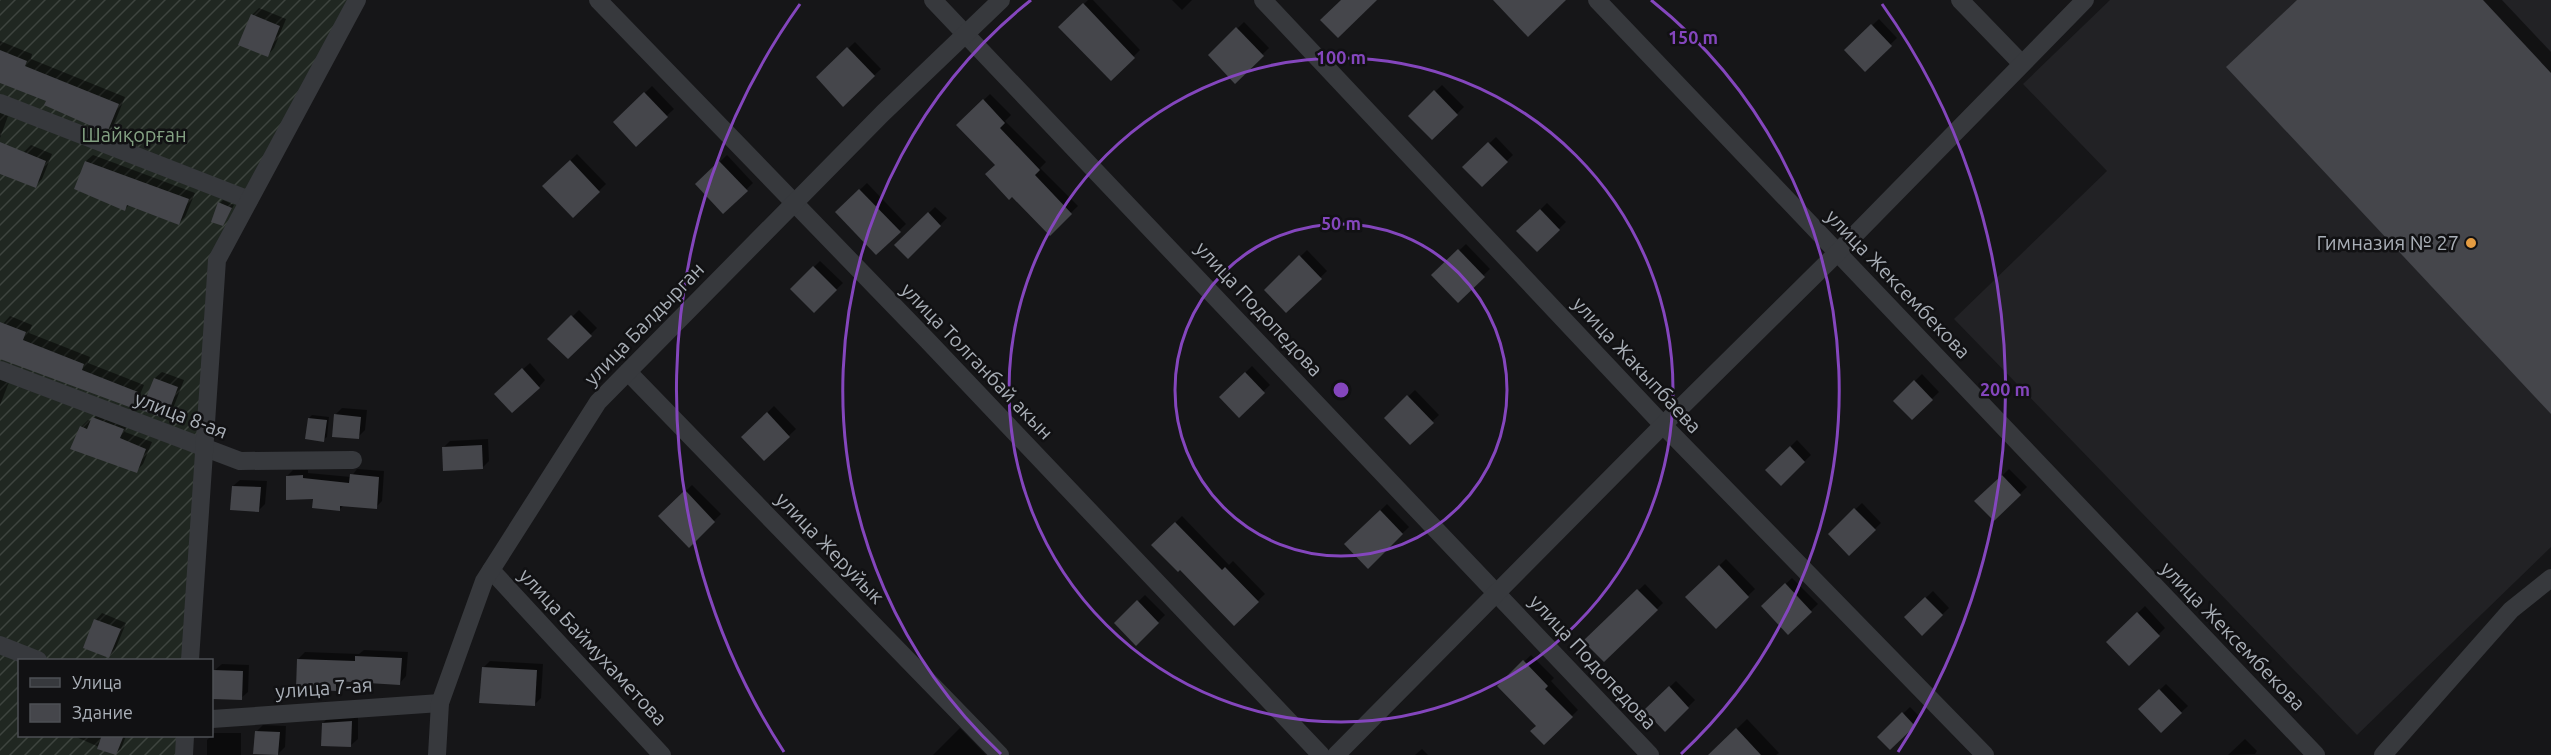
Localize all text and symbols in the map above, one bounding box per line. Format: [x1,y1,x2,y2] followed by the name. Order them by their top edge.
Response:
[1668,27,1718,47] text: 150 m
[1316,47,1366,67] text: 100 m
[81,123,187,146] park label: Шайқорған
[1821,204,1975,363] street label: улица Жексембекова
[1321,213,1361,233] text: 50 m
[2316,231,2459,254] place label: Гимназия № 27
[2464,236,2478,250] marker: Гимназия № 27
[1191,237,1328,381] street label: улица Подопедова
[579,257,708,390] street label: улица Балдырган
[897,278,1058,444] street label: улица Толганбай акын
[1568,292,1706,438] street label: улица Жакыпбаева
[1980,379,2030,399] text: 200 m
[1331,380,1351,400] centre of rings
[132,386,231,443] street label: улица 8-ая
[771,487,889,608] street label: улица Жеруйык
[2156,556,2310,715] street label: улица Жексембекова
[515,563,672,730] street label: улица Баймухаметова
[1525,590,1662,734] street label: улица Подопедова
[18,659,213,737] legend
[72,672,122,692] text: Улица
[275,673,373,702] street label: улица 7-ая
[72,702,133,722] text: Здание

